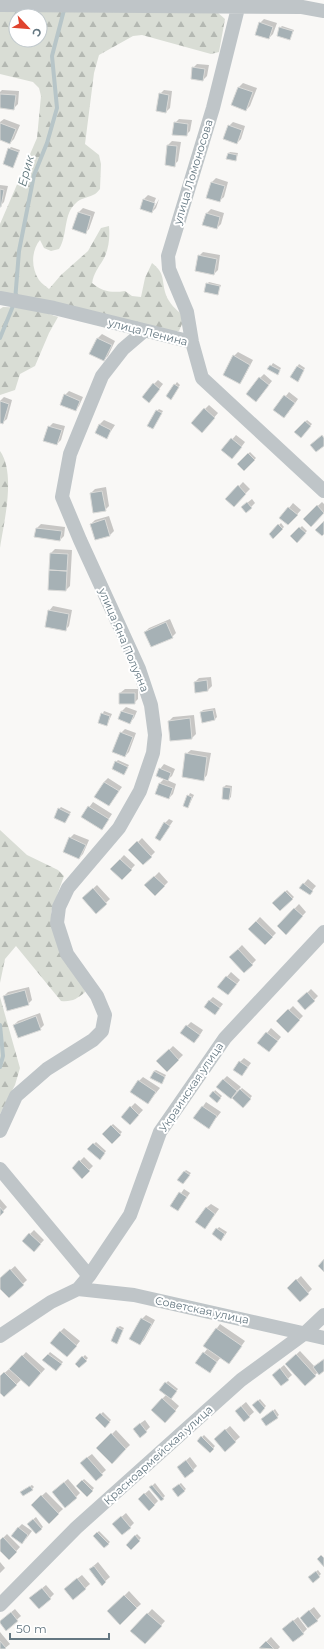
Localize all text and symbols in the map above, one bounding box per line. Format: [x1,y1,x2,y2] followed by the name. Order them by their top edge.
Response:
[8,8,48,48] north arrow
[29,26,45,39] text: С
[170,118,216,227] street label: улица Ломоносова
[14,153,37,188] water label: Ерик
[106,315,189,349] street label: улица Ленина
[95,585,152,694] street label: улица Яна Полуяна
[156,1039,226,1135] street label: Украинская улица
[154,1293,250,1327] street label: Советская улица
[101,1402,215,1508] street label: Красноармейская улица
[10,1615,109,1641] scale bar
[16,1621,47,1636] text: 50 m

